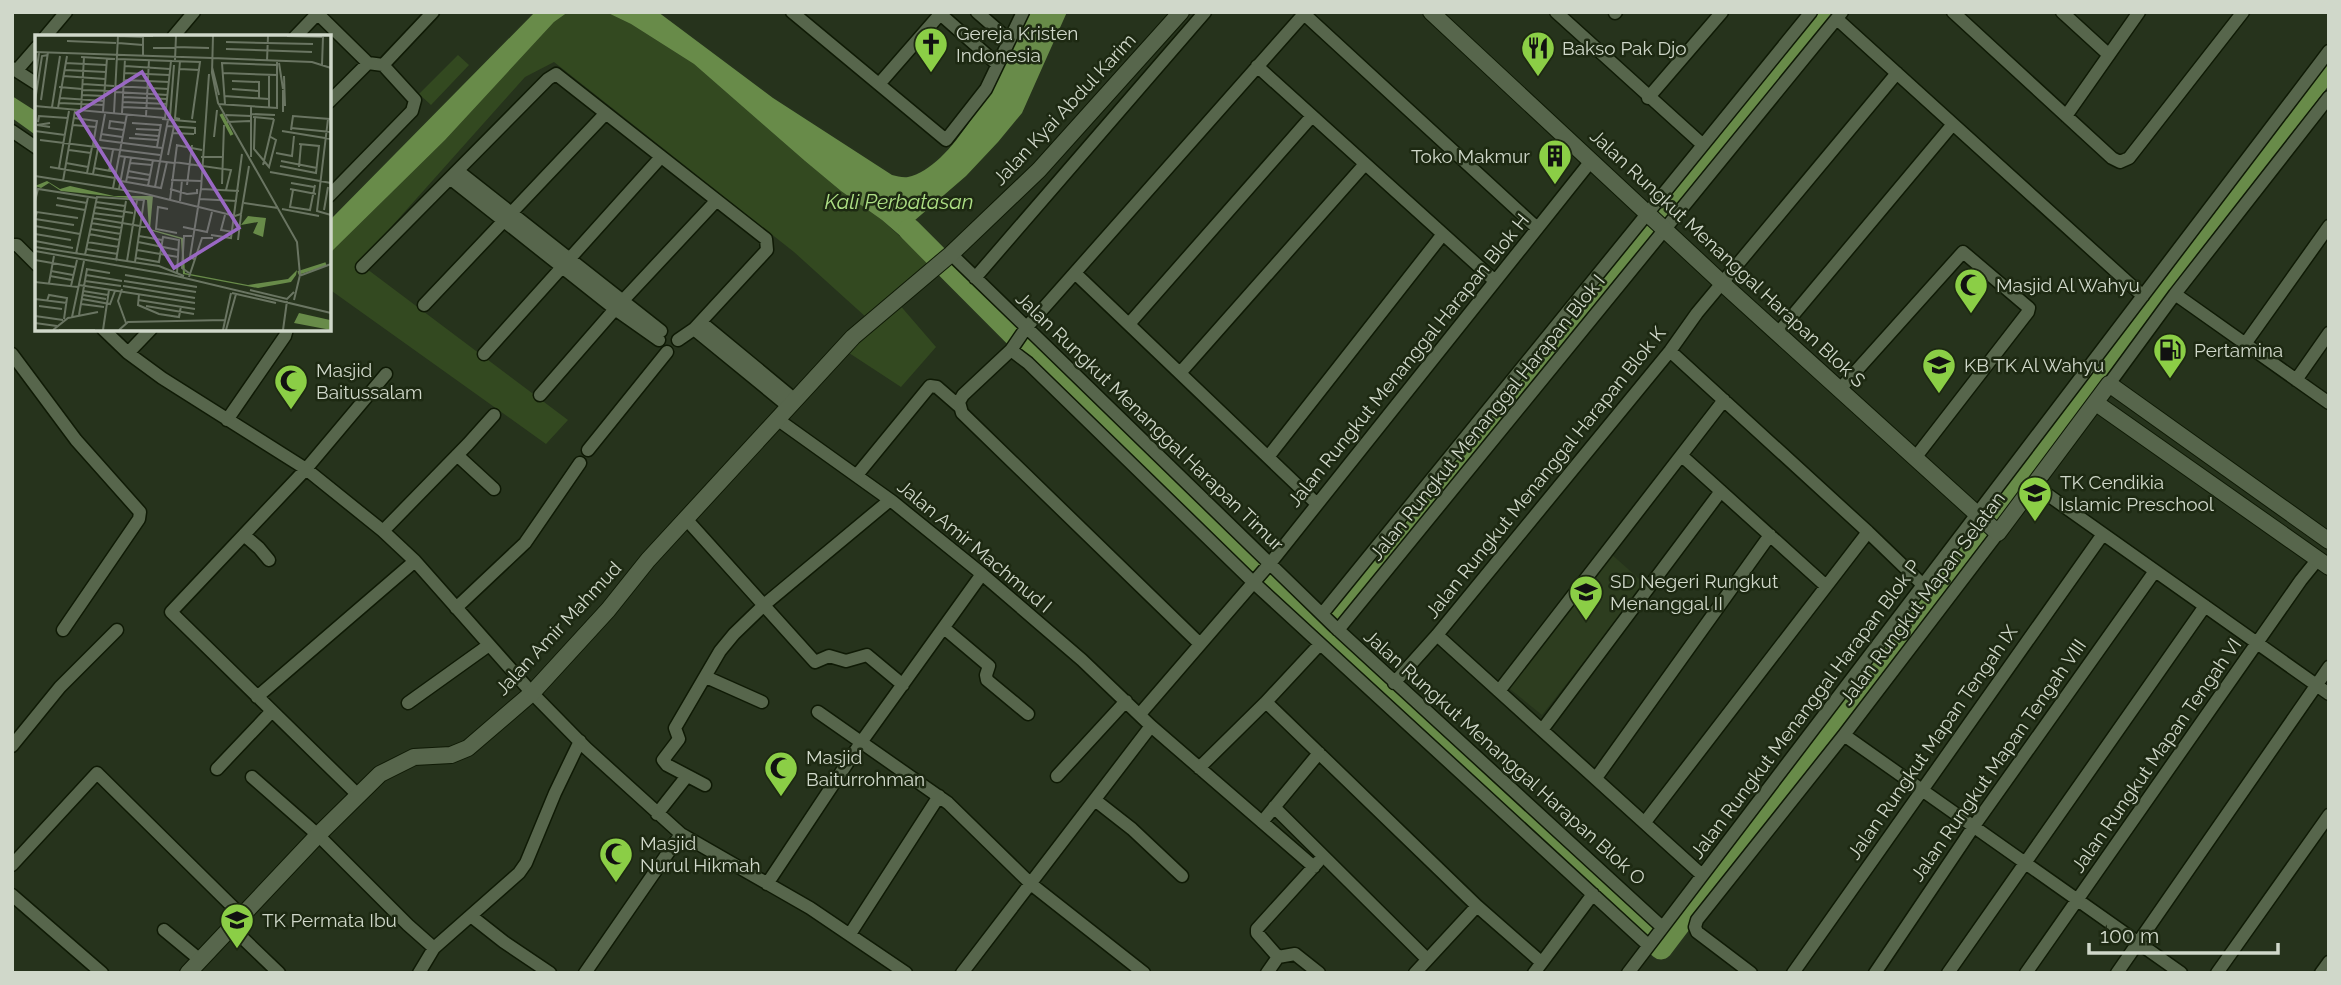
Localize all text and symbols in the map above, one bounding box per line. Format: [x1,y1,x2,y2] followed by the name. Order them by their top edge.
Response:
[956,22,1078,66] place label: Gereja Kristen Indonesia
[912,25,950,74] church icon: Gereja Kristen Indonesia
[988,29,1140,189] street label: Jalan Kyai Abdul Karim
[1519,29,1557,78] restaurant icon: Bakso Pak Djo
[35,35,331,331] inset map
[1562,37,1687,59] place label: Bakso Pak Djo
[1586,124,1870,392] street label: Jalan Rungkut Menanggal Harapan Blok S
[1536,137,1574,186] building icon: Toko Makmur
[1411,145,1530,167] place label: Toko Makmur
[824,189,974,214] water label: Kali Perbatasan
[1283,209,1533,511] street label: Jalan Rungkut Menanggal Harapan Blok H
[1952,266,1990,315] mosque icon: Masjid Al Wahyu
[1365,270,1609,564] street label: Jalan Rungkut Menanggal Harapan Blok I
[1996,274,2140,296] place label: Masjid Al Wahyu
[1012,287,1288,555] street label: Jalan Rungkut Menanggal Harapan Timur
[1420,321,1670,622] street label: Jalan Rungkut Menanggal Harapan Blok K
[2151,331,2189,380] fuel station icon: Pertamina
[2194,339,2283,361] place label: Pertamina
[1920,346,1958,395] school or university icon: KB TK Al Wahyu
[1964,354,2104,376] place label: KB TK Al Wahyu
[316,359,423,403] place label: Masjid Baitussalam
[272,362,310,411] mosque icon: Masjid Baitussalam
[2060,471,2215,515] place label: TK Cendikia Islamic Preschool
[2016,474,2054,523] school or university icon: TK Cendikia Islamic Preschool
[894,475,1056,617] street label: Jalan Amir Machmud I
[1835,487,2009,709] street label: Jalan Rungkut Mapan Selatan
[1685,555,1925,863] street label: Jalan Rungkut Menanggal Harapan Blok P
[491,557,625,699] street label: Jalan Amir Mahmud
[1610,570,1779,614] place label: SD Negeri Rungkut Menanggal II
[1567,573,1605,622] school or university icon: SD Negeri Rungkut Menanggal II
[1843,621,2021,863] street label: Jalan Rungkut Mapan Tengah IX
[1360,625,1650,889] street label: Jalan Rungkut Menanggal Harapan Blok O
[2066,634,2246,876] street label: Jalan Rungkut Mapan Tengah VI
[1906,635,2090,885] street label: Jalan Rungkut Mapan Tengah VIII
[806,746,925,790] place label: Masjid Baiturrohman
[762,749,800,798] mosque icon: Masjid Baiturrohman
[640,832,760,876] place label: Masjid Nurul Hikmah
[597,835,635,884] mosque icon: Masjid Nurul Hikmah
[218,901,256,950] school or university icon: TK Permata Ibu
[262,909,397,931] place label: TK Permata Ibu
[2089,912,2278,956] scale bar
[2100,923,2159,948] text: 100 m

